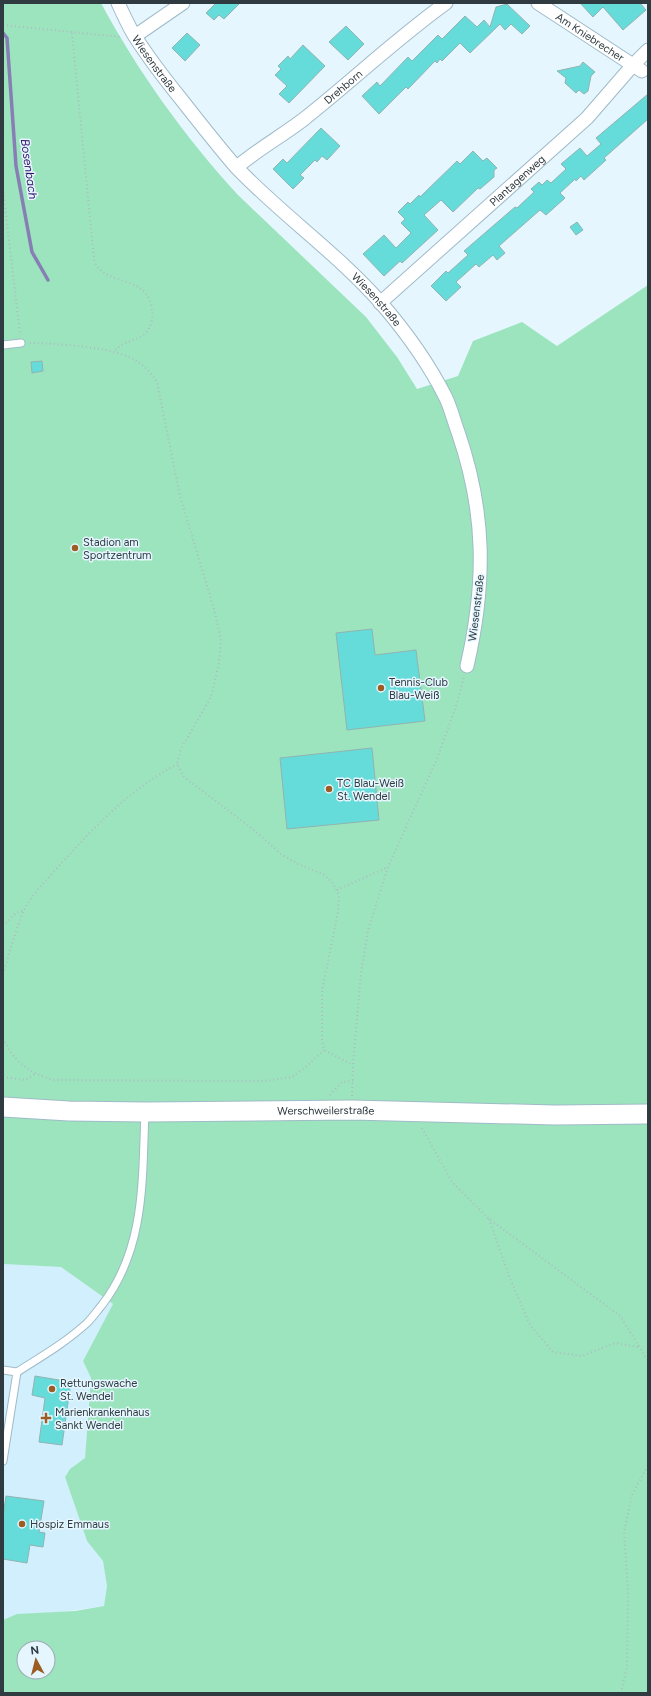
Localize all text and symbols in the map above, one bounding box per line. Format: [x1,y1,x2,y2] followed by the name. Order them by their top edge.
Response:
[553,10,626,65] street label: Am Kniebrecher
[129,33,179,95] street label: Wiesenstraße
[322,67,365,107] street label: Drehborn
[18,138,40,200] water label: Bosenbach
[487,153,548,209] street label: Plantagenweg
[349,270,404,329] street label: Wiesenstraße
[83,536,151,562] place label: Stadion am Sportzentrum
[70,543,80,553] marker: Stadion am Sportzentrum
[466,574,487,642] street label: Wiesenstraße
[389,676,448,702] place label: Tennis-Club Blau-Weiß
[376,683,386,693] marker: Tennis-Club Blau-Weiß
[337,777,404,803] place label: TC Blau-Weiß St. Wendel
[324,784,334,794] marker: TC Blau-Weiß St. Wendel
[277,1104,375,1118] street label: Werschweilerstraße
[60,1377,137,1403] place label: Rettungswache St. Wendel
[47,1384,57,1394] marker: Rettungswache St. Wendel
[55,1406,150,1432] place label: Marienkrankenhaus Sankt Wendel
[40,1412,52,1424] marker: Marienkrankenhaus Sankt Wendel
[30,1518,109,1531] place label: Hospiz Emmaus
[17,1519,27,1529] marker: Hospiz Emmaus
[16,1640,56,1680] north arrow
[30,1644,40,1658] text: N

